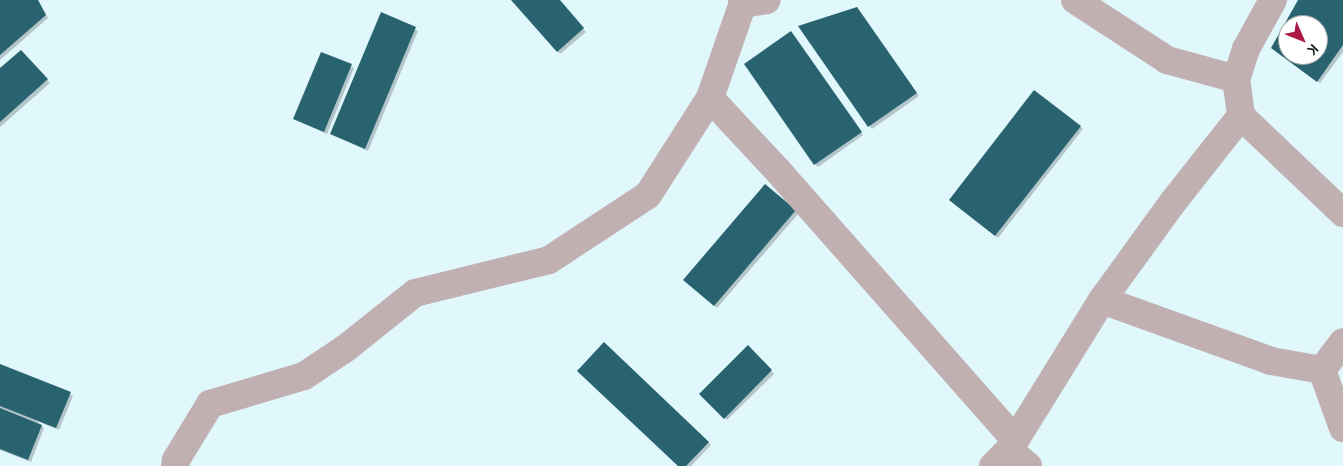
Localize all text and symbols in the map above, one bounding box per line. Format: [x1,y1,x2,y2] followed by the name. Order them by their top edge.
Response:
[1278,15,1328,65] north arrow
[1304,40,1323,59] text: K

